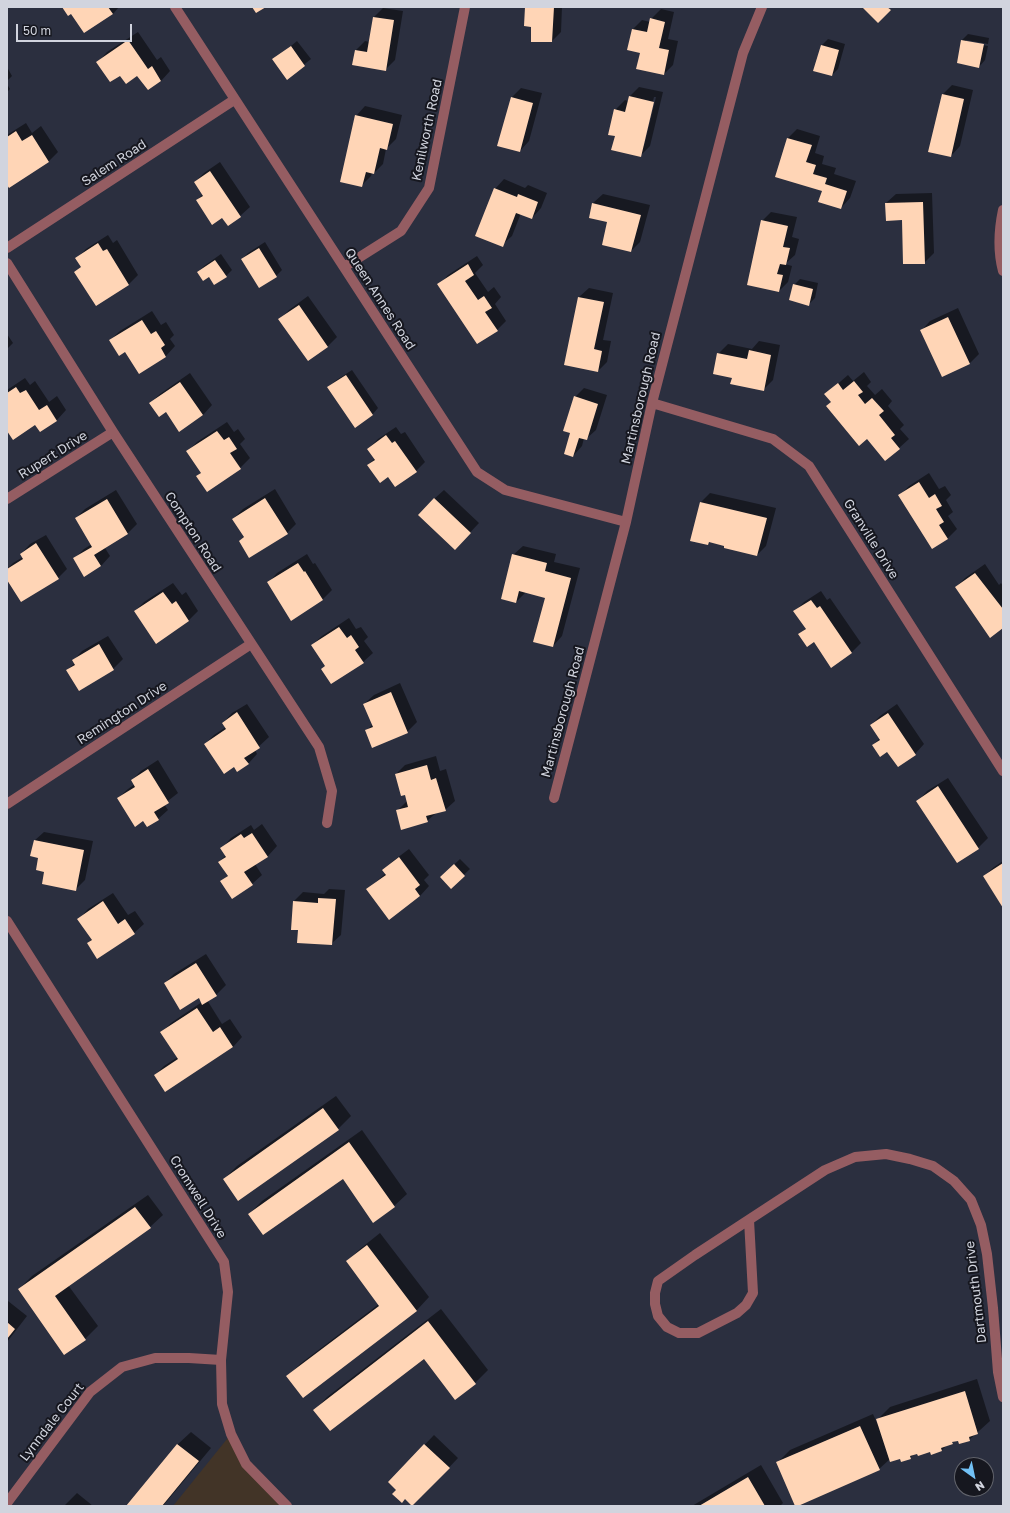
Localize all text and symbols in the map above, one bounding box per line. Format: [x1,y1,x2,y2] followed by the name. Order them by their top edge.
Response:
[18,16,134,42] scale bar
[23,23,51,38] text: 50 m
[409,78,445,182] street label: Kenilworth Road
[79,136,149,190] street label: Salem Road
[341,245,419,353] street label: Queen Annes Road
[618,331,664,465] street label: Martinsborough Road
[16,428,90,482] street label: Rupert Drive
[161,489,225,575] street label: Compton Road
[840,496,902,582] street label: Granville Drive
[538,645,588,779] street label: Martinsborough Road
[74,678,170,748] street label: Remington Drive
[166,1153,230,1241] street label: Cromwell Drive
[962,1240,990,1344] street label: Dartmouth Drive
[17,1380,87,1464] street label: Lynndale Court
[954,1457,994,1497] north arrow
[973,1479,987,1494] text: N

